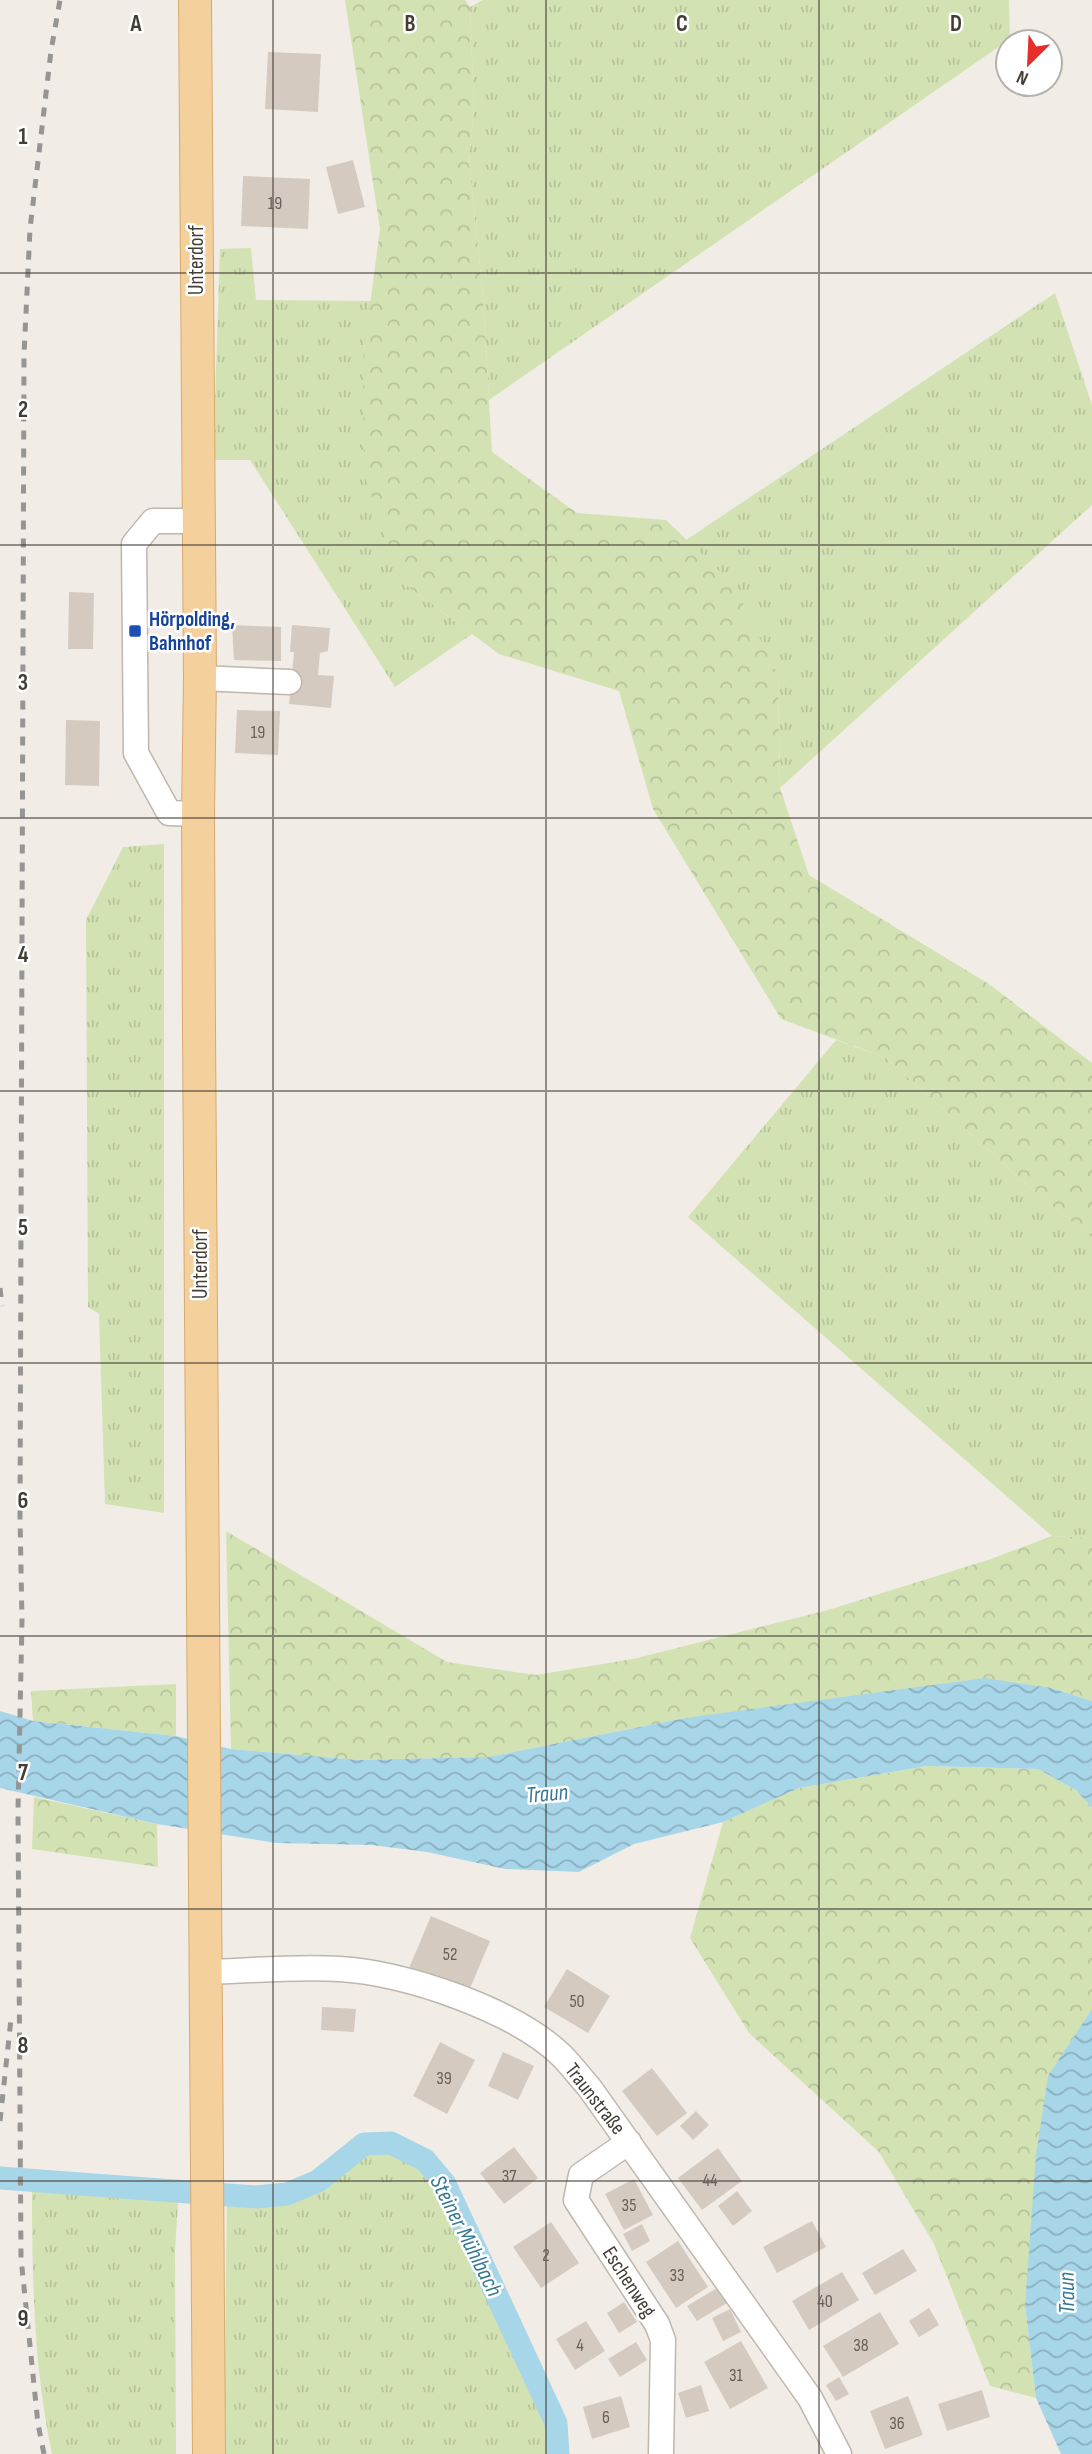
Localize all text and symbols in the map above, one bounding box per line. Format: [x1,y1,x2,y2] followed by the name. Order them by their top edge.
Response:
[130,10,143,38] text: A
[405,10,416,38] text: B
[676,10,688,38] text: C
[950,10,962,38] text: D
[994,28,1064,98] north arrow
[1013,65,1032,90] text: N
[18,123,28,151] text: 1
[268,193,282,214] house number: 19
[184,224,209,295] street label: Unterdorf
[18,396,28,424] text: 2
[149,607,235,656] place label: Hörpolding, Bahnhof
[127,623,143,639] marker: Hörpolding, Bahnhof
[18,669,28,697] text: 3
[251,722,265,743] house number: 19
[18,941,29,969] text: 4
[18,1214,28,1242] text: 5
[188,1228,213,1299] street label: Unterdorf
[18,1487,28,1515] text: 6
[18,1759,28,1787] text: 7
[525,1778,569,1810] water label: Traun
[443,1944,457,1965] house number: 52
[569,1991,585,2012] house number: 50
[18,2032,29,2060] text: 8
[559,2058,631,2140] street label: Traunstraße
[436,2068,452,2089] house number: 39
[502,2166,517,2187] house number: 37
[702,2170,718,2191] house number: 44
[424,2171,509,2302] water label: Steiner Mühlbach
[622,2195,636,2216] house number: 35
[597,2242,661,2322] street label: Eschenweg
[542,2245,550,2266] house number: 2
[669,2265,685,2286] house number: 33
[1053,2271,1081,2314] water label: Traun
[817,2291,833,2312] house number: 40
[18,2305,28,2333] text: 9
[576,2335,584,2356] house number: 4
[853,2335,869,2356] house number: 38
[729,2365,744,2386] house number: 31
[602,2407,610,2428] house number: 6
[889,2413,905,2434] house number: 36

